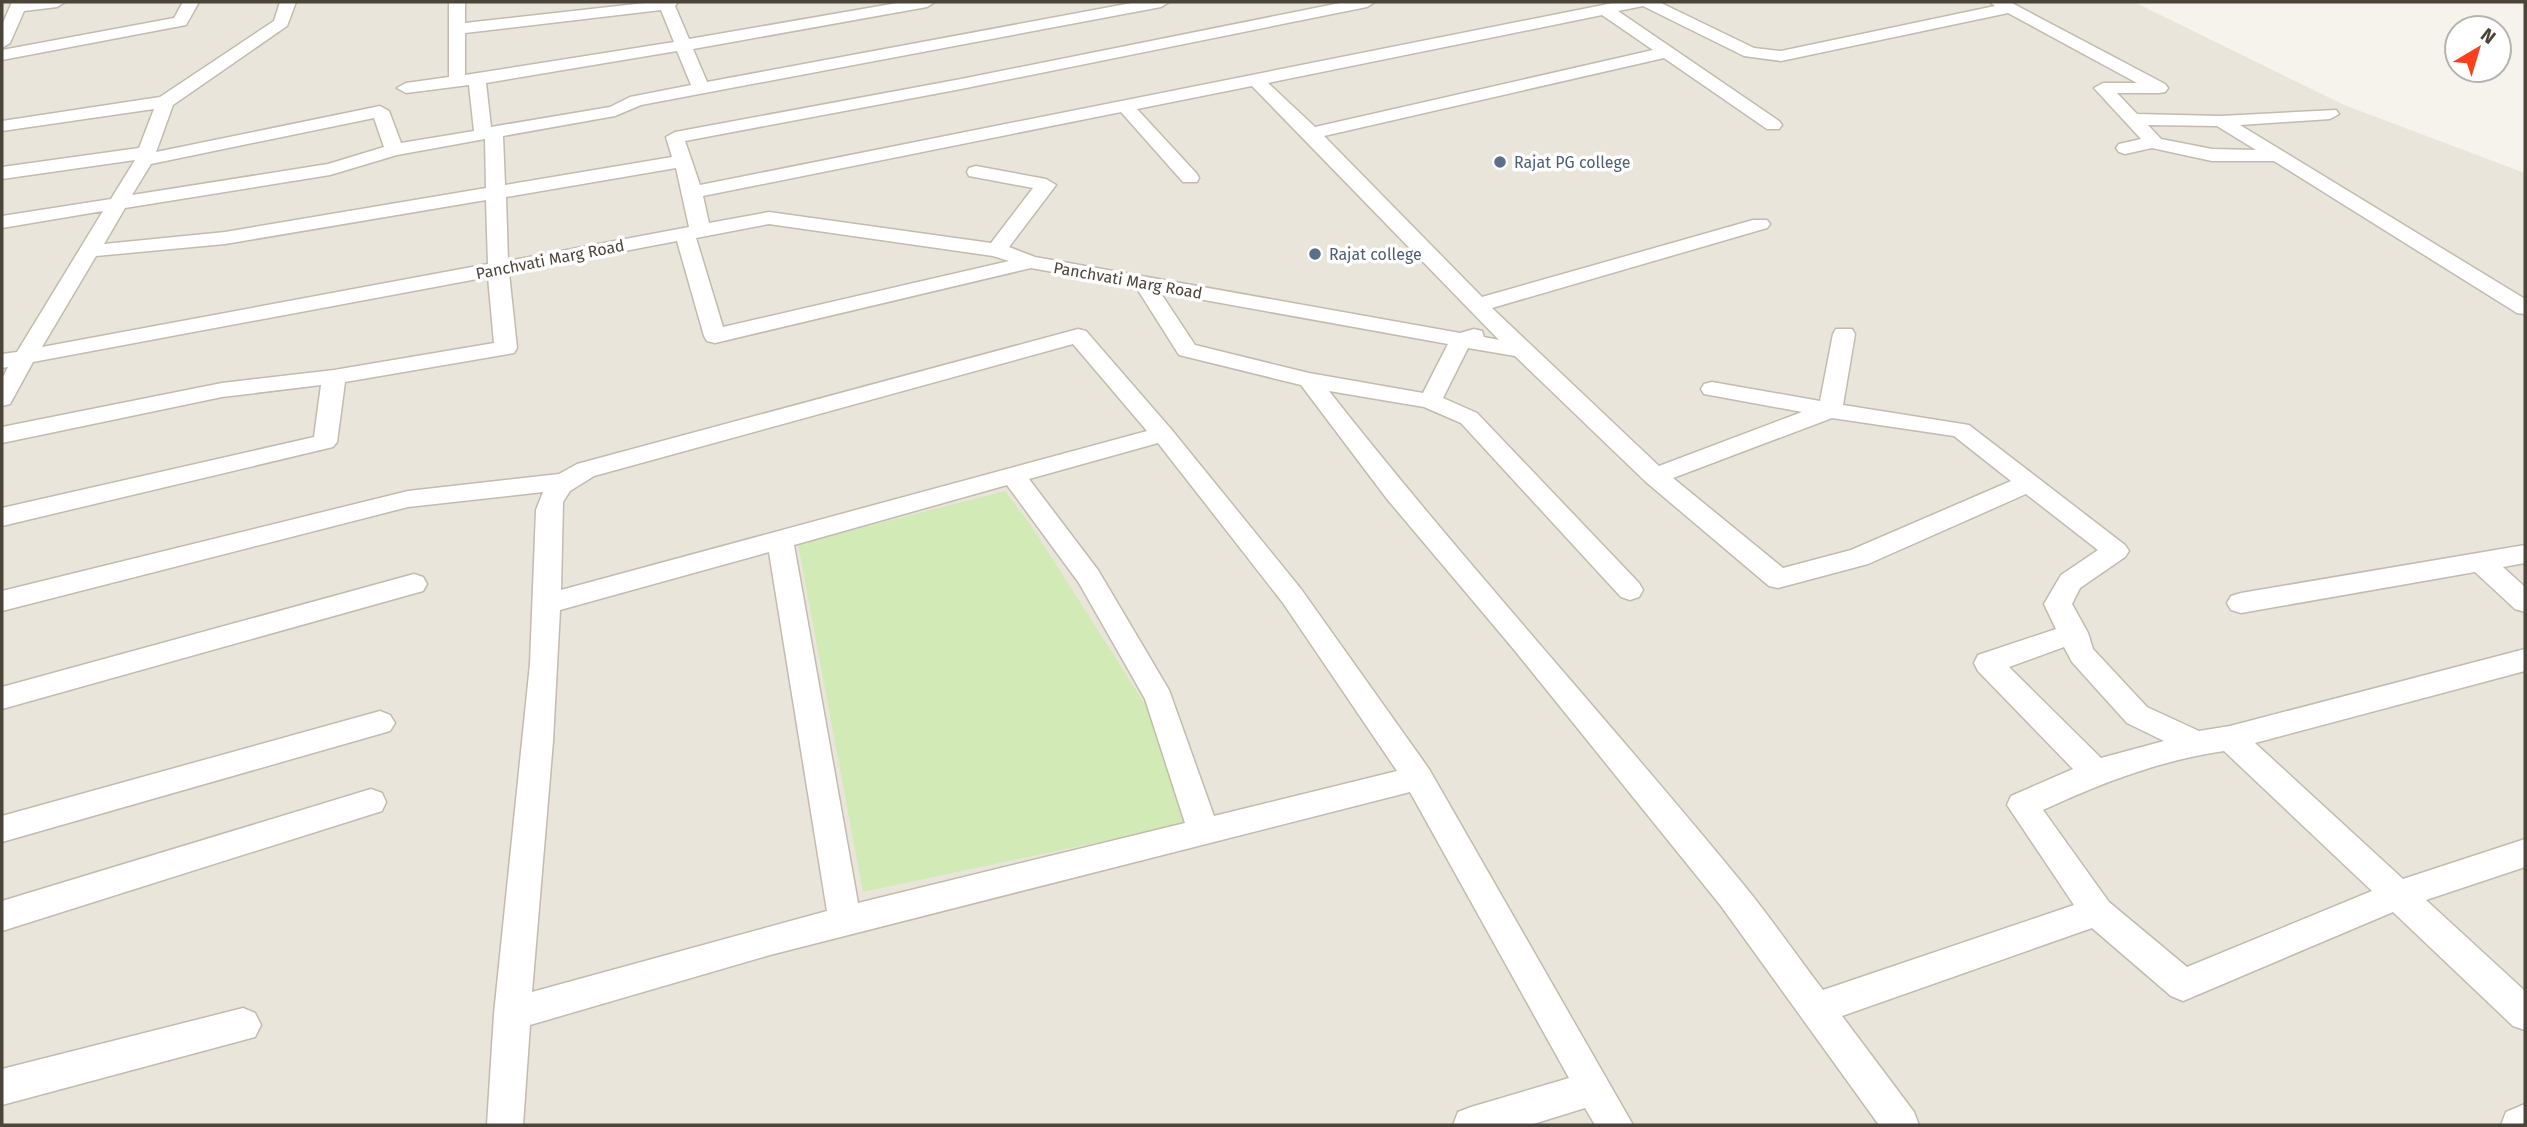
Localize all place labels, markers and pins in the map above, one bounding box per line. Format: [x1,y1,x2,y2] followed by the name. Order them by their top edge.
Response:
[1514,153,1630,172] place label: Rajat PG college
[1492,154,1508,170] marker: Rajat PG college
[1329,245,1422,264] place label: Rajat college
[1307,246,1323,262] marker: Rajat college

